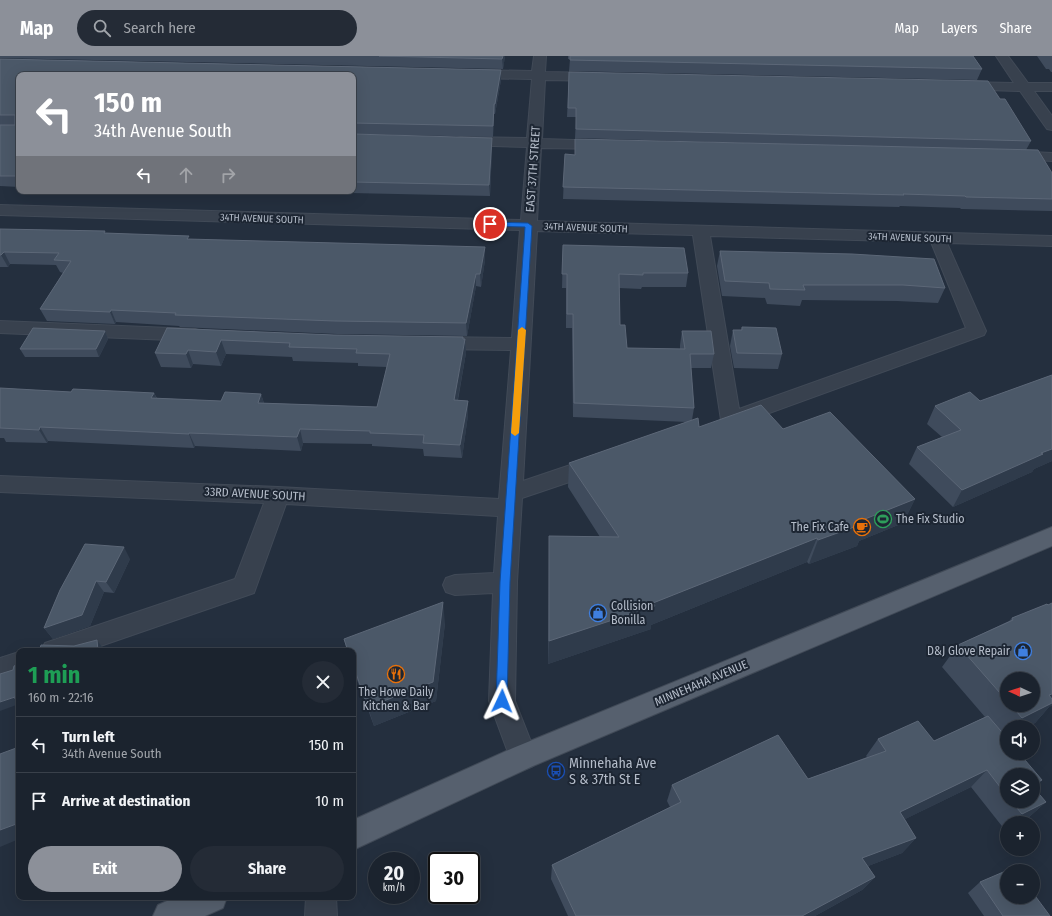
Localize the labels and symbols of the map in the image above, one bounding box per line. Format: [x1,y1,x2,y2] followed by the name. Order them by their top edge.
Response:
[523,125,543,213] street label: EAST 37TH STREET
[473,207,507,241] pin
[220,212,304,226] street label: 34TH AVENUE SOUTH
[544,221,628,235] street label: 34TH AVENUE SOUTH
[868,231,952,245] street label: 34TH AVENUE SOUTH
[204,484,306,504] street label: 33RD AVENUE SOUTH
[873,509,893,529] sports icon: The Fix Studio
[896,512,965,526] place label: The Fix Studio
[852,517,872,537] cafe icon: The Fix Cafe
[791,520,849,534] place label: The Fix Cafe
[611,599,653,627] place label: Collision Bonilla
[588,603,608,623] shop icon: Collision Bonilla
[1013,641,1033,661] shop icon: D&J Glove Repair
[927,644,1011,658] place label: D&J Glove Repair
[652,657,750,709] street label: MINNEHAHA AVENUE
[386,664,406,684] restaurant icon: The Howe Daily Kitchen & Bar
[1000,672,1040,712] north arrow
[481,680,523,722] position arrow
[359,685,434,713] place label: The Howe Daily Kitchen & Bar
[569,755,656,788] place label: Minnehaha Ave S & 37th St E
[546,761,566,781] bus stop icon: Minnehaha Ave S & 37th St E
[428,852,480,904] speed limit sign: 30

